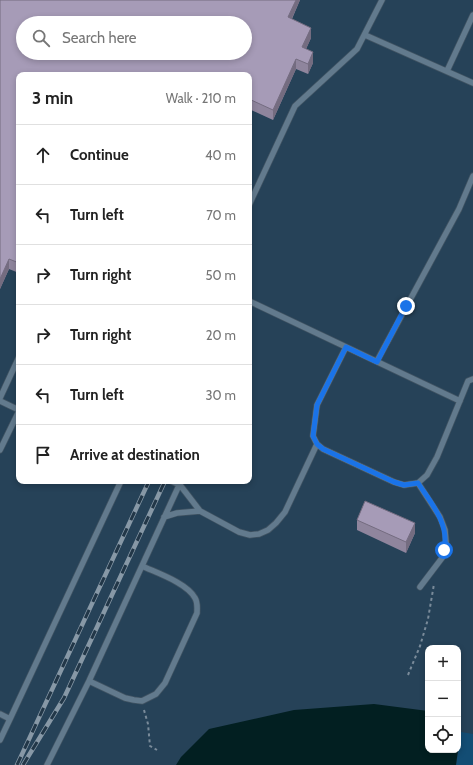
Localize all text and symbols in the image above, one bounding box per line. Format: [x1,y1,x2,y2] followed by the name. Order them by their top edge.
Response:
[16,16,252,60] search box
[30,27,52,49] icon: search
[62,29,137,47] text: Search here
[32,88,73,108] text: 3 min
[166,90,236,106] text: Walk · 210 m
[32,144,54,166] icon: ahead
[70,146,129,164] text: Continue
[205,147,236,163] text: 40 m
[32,204,54,226] icon: left
[70,206,124,224] text: Turn left
[206,207,236,223] text: 70 m
[32,264,54,286] icon: right
[70,266,131,284] text: Turn right
[206,267,236,283] text: 50 m
[397,297,415,315] route end
[32,324,54,346] icon: right
[70,326,131,344] text: Turn right
[206,327,236,343] text: 20 m
[32,384,54,406] icon: left
[70,386,124,404] text: Turn left
[206,387,236,403] text: 30 m
[32,444,54,466] icon: arrive
[70,446,200,464] text: Arrive at destination
[435,541,453,559] route start
[425,645,461,753] map controls
[425,645,461,681] button: +
[425,681,461,717] button: −
[425,717,461,753] button: locate

